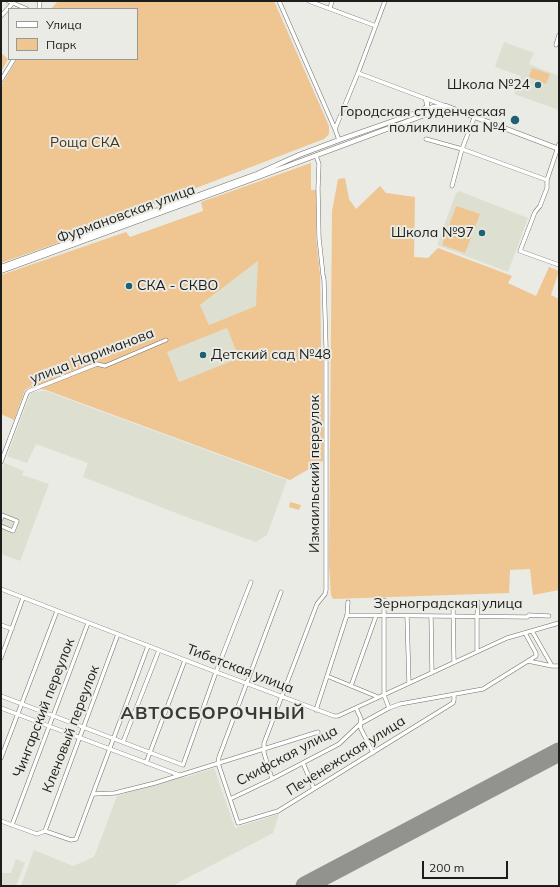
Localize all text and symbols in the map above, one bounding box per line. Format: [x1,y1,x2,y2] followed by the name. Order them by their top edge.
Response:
[8,8,138,60] legend
[46,17,82,32] text: Улица
[46,37,76,52] text: Парк
[447,77,530,93] place label: Школа №24
[533,80,543,90] marker: Школа №24
[340,104,506,136] place label: Городская студенческая поликлиника №4
[509,114,521,126] marker: Городская студенческая поликлиника №4
[50,135,120,151] park label: Роща СКА
[55,181,197,247] street label: Фурмановская улица
[391,225,474,241] place label: Школа №97
[477,228,487,238] marker: Школа №97
[137,278,218,294] place label: СКА - СКВО
[124,281,134,291] marker: СКА - СКВО
[28,325,156,387] street label: улица Нариманова
[211,347,331,363] place label: Детский сад №48
[198,350,208,360] marker: Детский сад №48
[307,395,323,553] street label: Измаильский переулок
[373,596,523,612] street label: Зерноградская улица
[10,636,78,780] street label: Чингарский переулок
[184,641,296,697] street label: Тибетская улица
[39,663,103,795] street label: Кленовый переулок
[120,703,306,725] district label: АВТОСБОРОЧНЫЙ
[284,713,408,799] street label: Печенежская улица
[234,722,340,790] street label: Скифская улица
[424,853,510,879] scale bar
[429,860,464,875] text: 200 m

